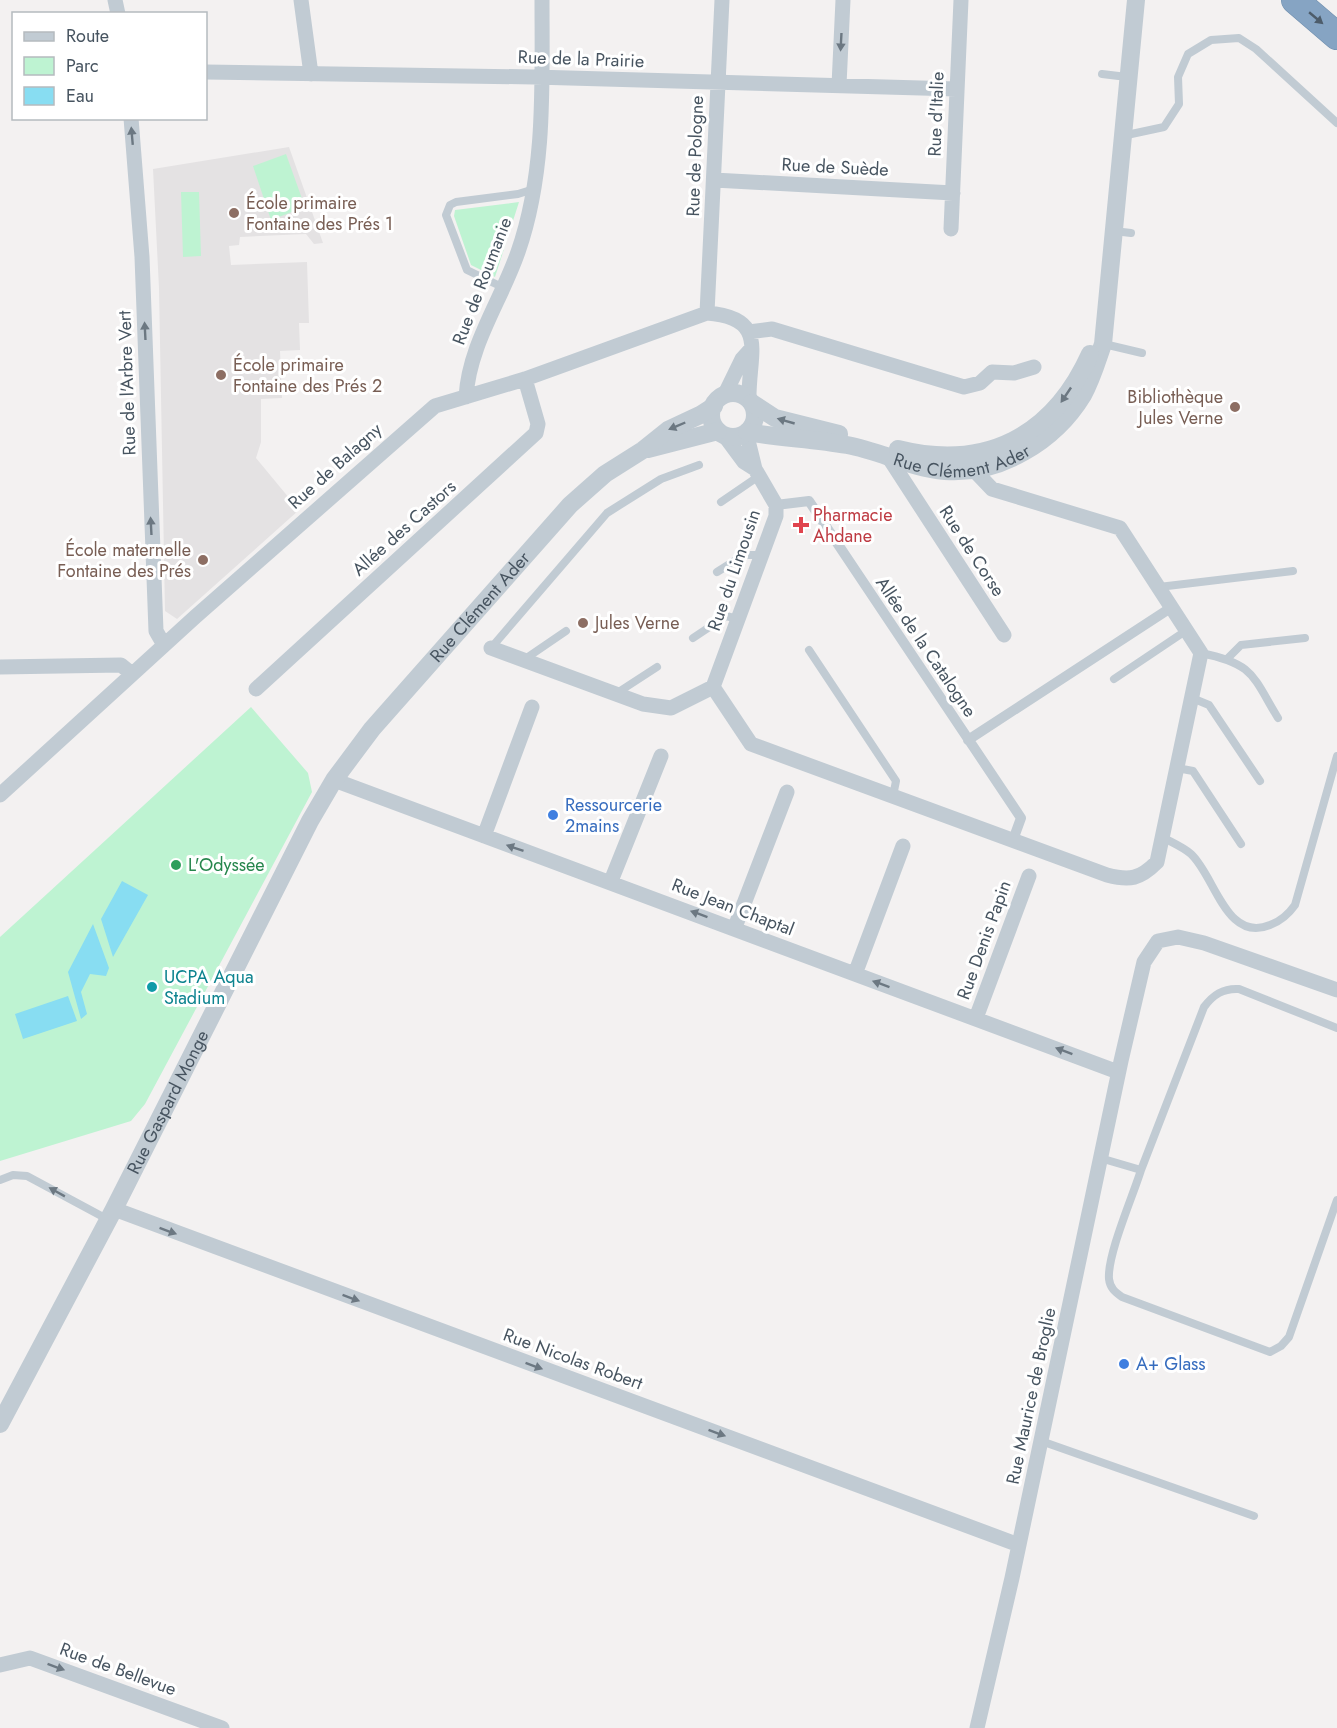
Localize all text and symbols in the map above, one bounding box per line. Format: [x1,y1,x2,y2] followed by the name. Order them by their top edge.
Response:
[1308,11,1323,24] one-way arrow
[12,12,207,120] legend
[66,23,109,49] text: Route
[836,33,845,52] one-way arrow
[517,44,645,74] street label: Rue de la Prairie
[66,53,99,79] text: Parc
[922,71,950,157] street label: Rue d'Italie
[66,83,94,109] text: Eau
[680,95,710,217] street label: Rue de Pologne
[127,127,137,146] one-way arrow
[781,151,889,183] street label: Rue de Suède
[246,190,393,237] place label: École primaire Fontaine des Prés 1
[227,206,241,220] marker: École primaire Fontaine des Prés 1
[446,214,518,348] street label: Rue de Roumanie
[111,310,143,456] street label: Rue de l'Arbre Vert
[141,321,150,340] one-way arrow
[233,352,382,399] place label: École primaire Fontaine des Prés 2
[214,368,228,382] marker: École primaire Fontaine des Prés 2
[1127,384,1223,431] place label: Bibliothèque Jules Verne
[1060,387,1072,403] one-way arrow
[1228,400,1242,414] marker: Bibliothèque Jules Verne
[777,416,795,425] one-way arrow
[282,417,388,515] street label: Rue de Balagny
[668,421,686,431] one-way arrow
[890,438,1036,484] street label: Rue Clément Ader
[346,474,462,582] street label: Allée des Castors
[933,500,1011,602] street label: Rue de Corse
[813,502,892,549] place label: Pharmacie Ahdane
[701,506,767,634] street label: Rue du Limousin
[147,516,156,535] one-way arrow
[794,518,808,532] marker: Pharmacie Ahdane
[57,537,191,584] place label: École maternelle Fontaine des Prés
[424,545,537,668] street label: Rue Clément Ader
[196,553,210,567] marker: École maternelle Fontaine des Prés
[869,572,983,722] street label: Allée de la Catalogne
[593,610,679,636] place label: Jules Verne
[576,616,590,630] marker: Jules Verne
[565,792,662,839] place label: Ressourcerie 2mains
[546,808,560,822] marker: Ressourcerie 2mains
[506,842,524,852] one-way arrow
[188,852,265,878] place label: L'Odyssée
[169,858,183,872] marker: L'Odyssée
[668,872,798,942] street label: Rue Jean Chaptal
[950,877,1018,1003] street label: Rue Denis Papin
[690,908,708,918] one-way arrow
[164,964,254,1011] place label: UCPA Aqua Stadium
[872,978,890,988] one-way arrow
[145,980,159,994] marker: UCPA Aqua Stadium
[121,1026,215,1179] street label: Rue Gaspard Monge
[1054,1046,1072,1056] one-way arrow
[48,1187,65,1197] one-way arrow
[159,1226,177,1236] one-way arrow
[343,1293,361,1303] one-way arrow
[1000,1305,1062,1487] street label: Rue Maurice de Broglie
[500,1322,647,1397] street label: Rue Nicolas Robert
[1136,1351,1206,1377] place label: A+ Glass
[1117,1357,1131,1371] marker: A+ Glass
[525,1361,543,1371] one-way arrow
[708,1429,726,1438] one-way arrow
[56,1636,180,1702] street label: Rue de Bellevue
[47,1663,65,1673] one-way arrow

